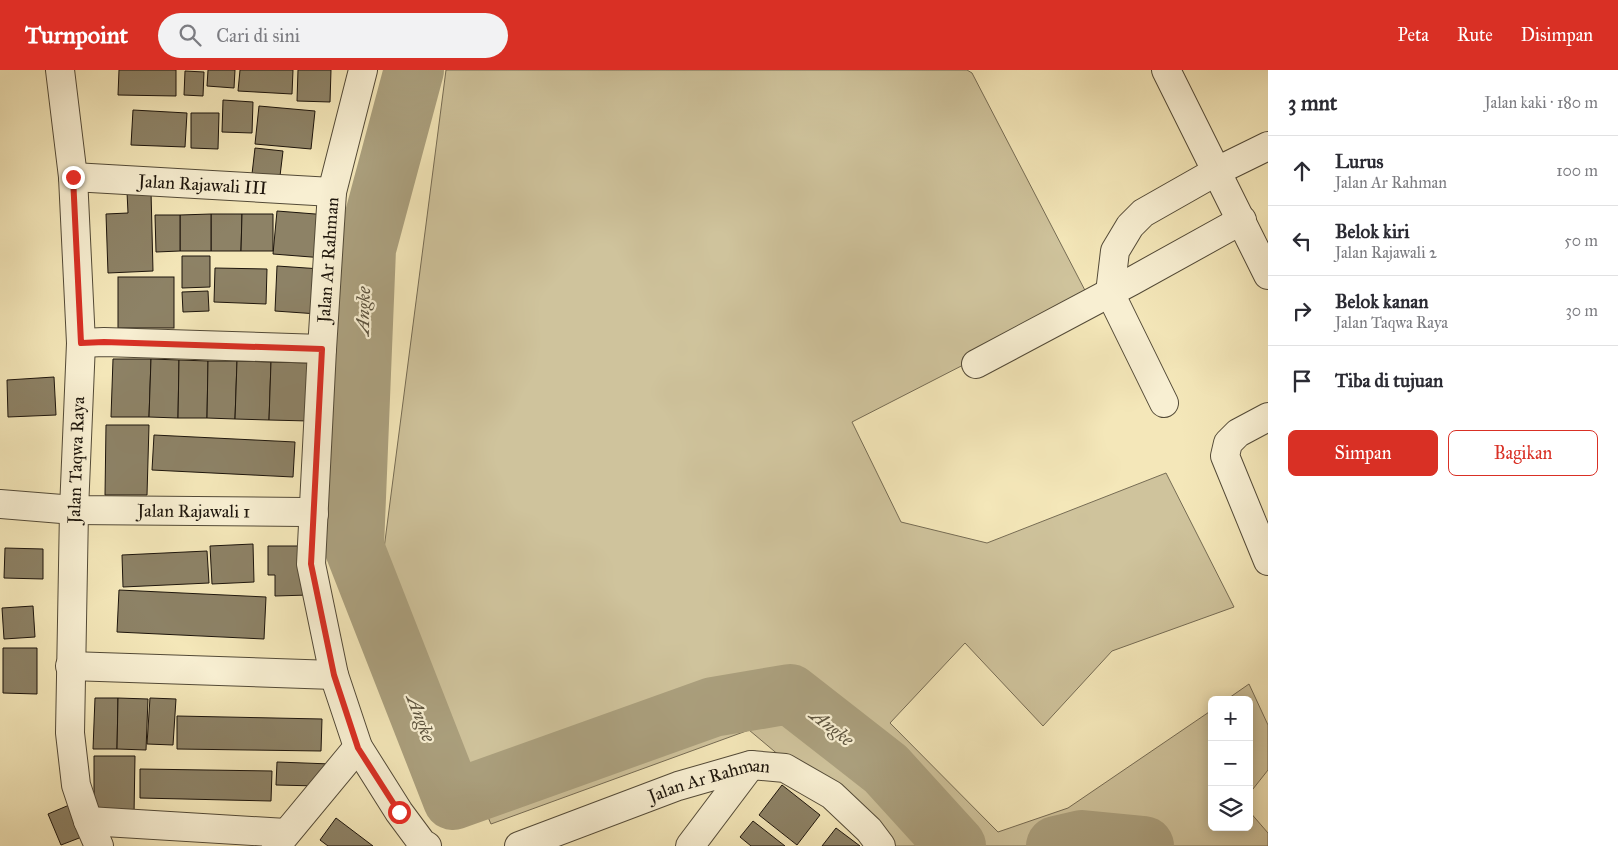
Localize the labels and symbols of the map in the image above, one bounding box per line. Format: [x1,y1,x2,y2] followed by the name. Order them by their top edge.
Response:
[62,166,85,189] route end
[136,170,268,199] street label: Jalan Rajawali III
[312,196,344,326] street label: Jalan Ar Rahman
[351,285,375,338] water label: Angke
[63,396,90,526] street label: Jalan Taqwa Raya
[135,500,250,523] street label: Jalan Rajawali 1
[401,689,441,746] water label: Angke
[804,702,859,752] water label: Angke
[643,754,771,809] street label: Jalan Ar Rahman
[388,801,411,824] route start

